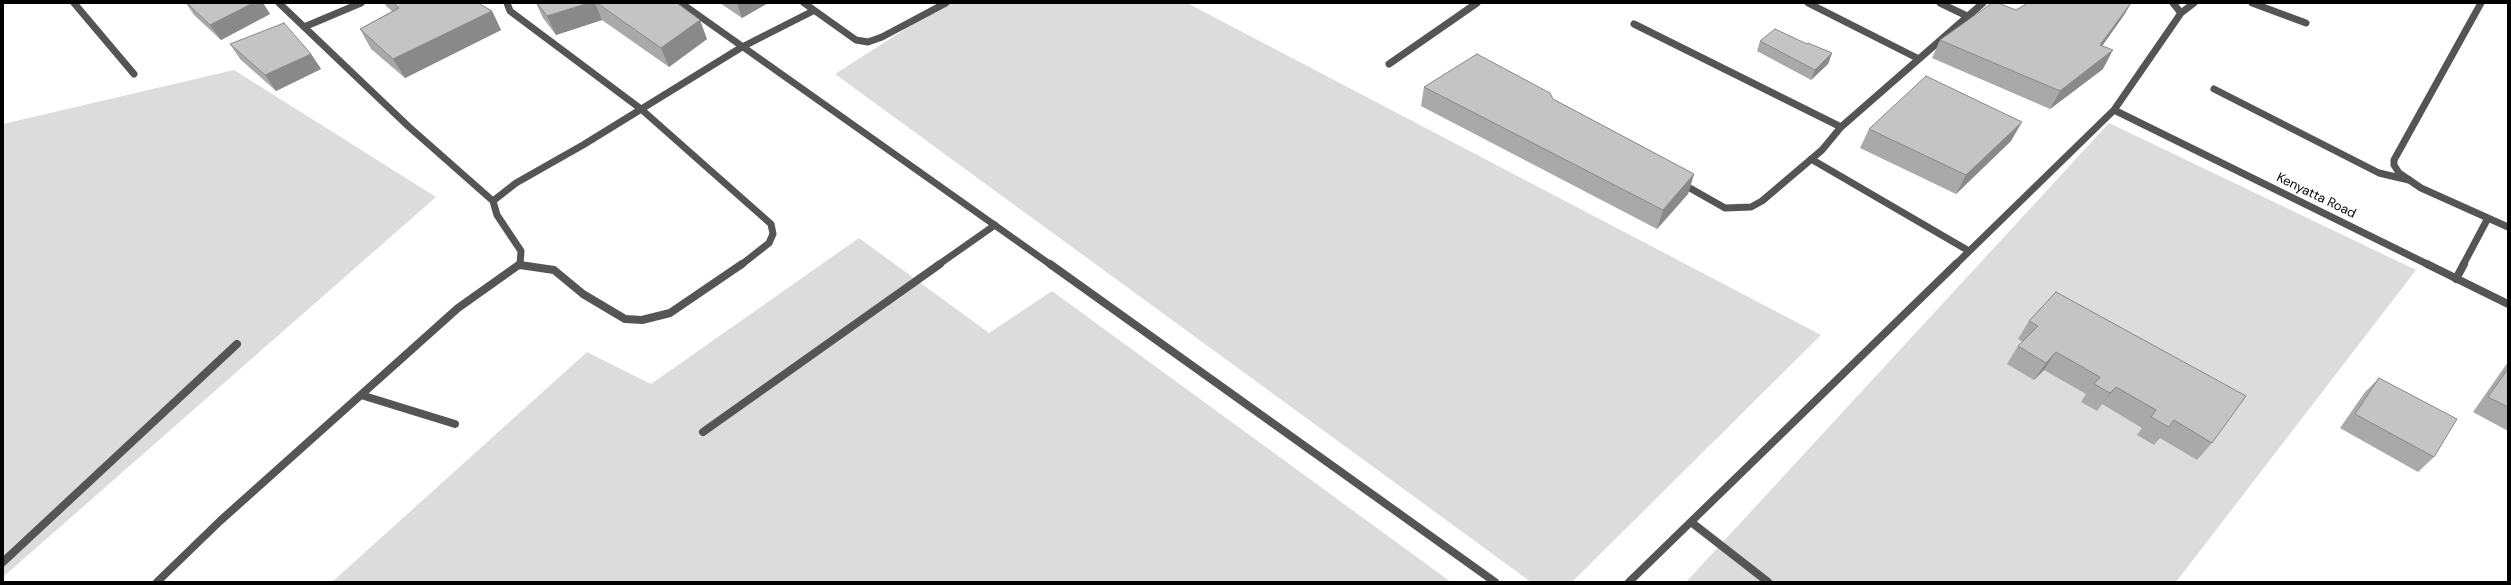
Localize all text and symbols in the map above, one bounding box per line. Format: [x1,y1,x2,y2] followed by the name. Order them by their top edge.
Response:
[2274,170,2358,222] street label: Kenyatta Road

